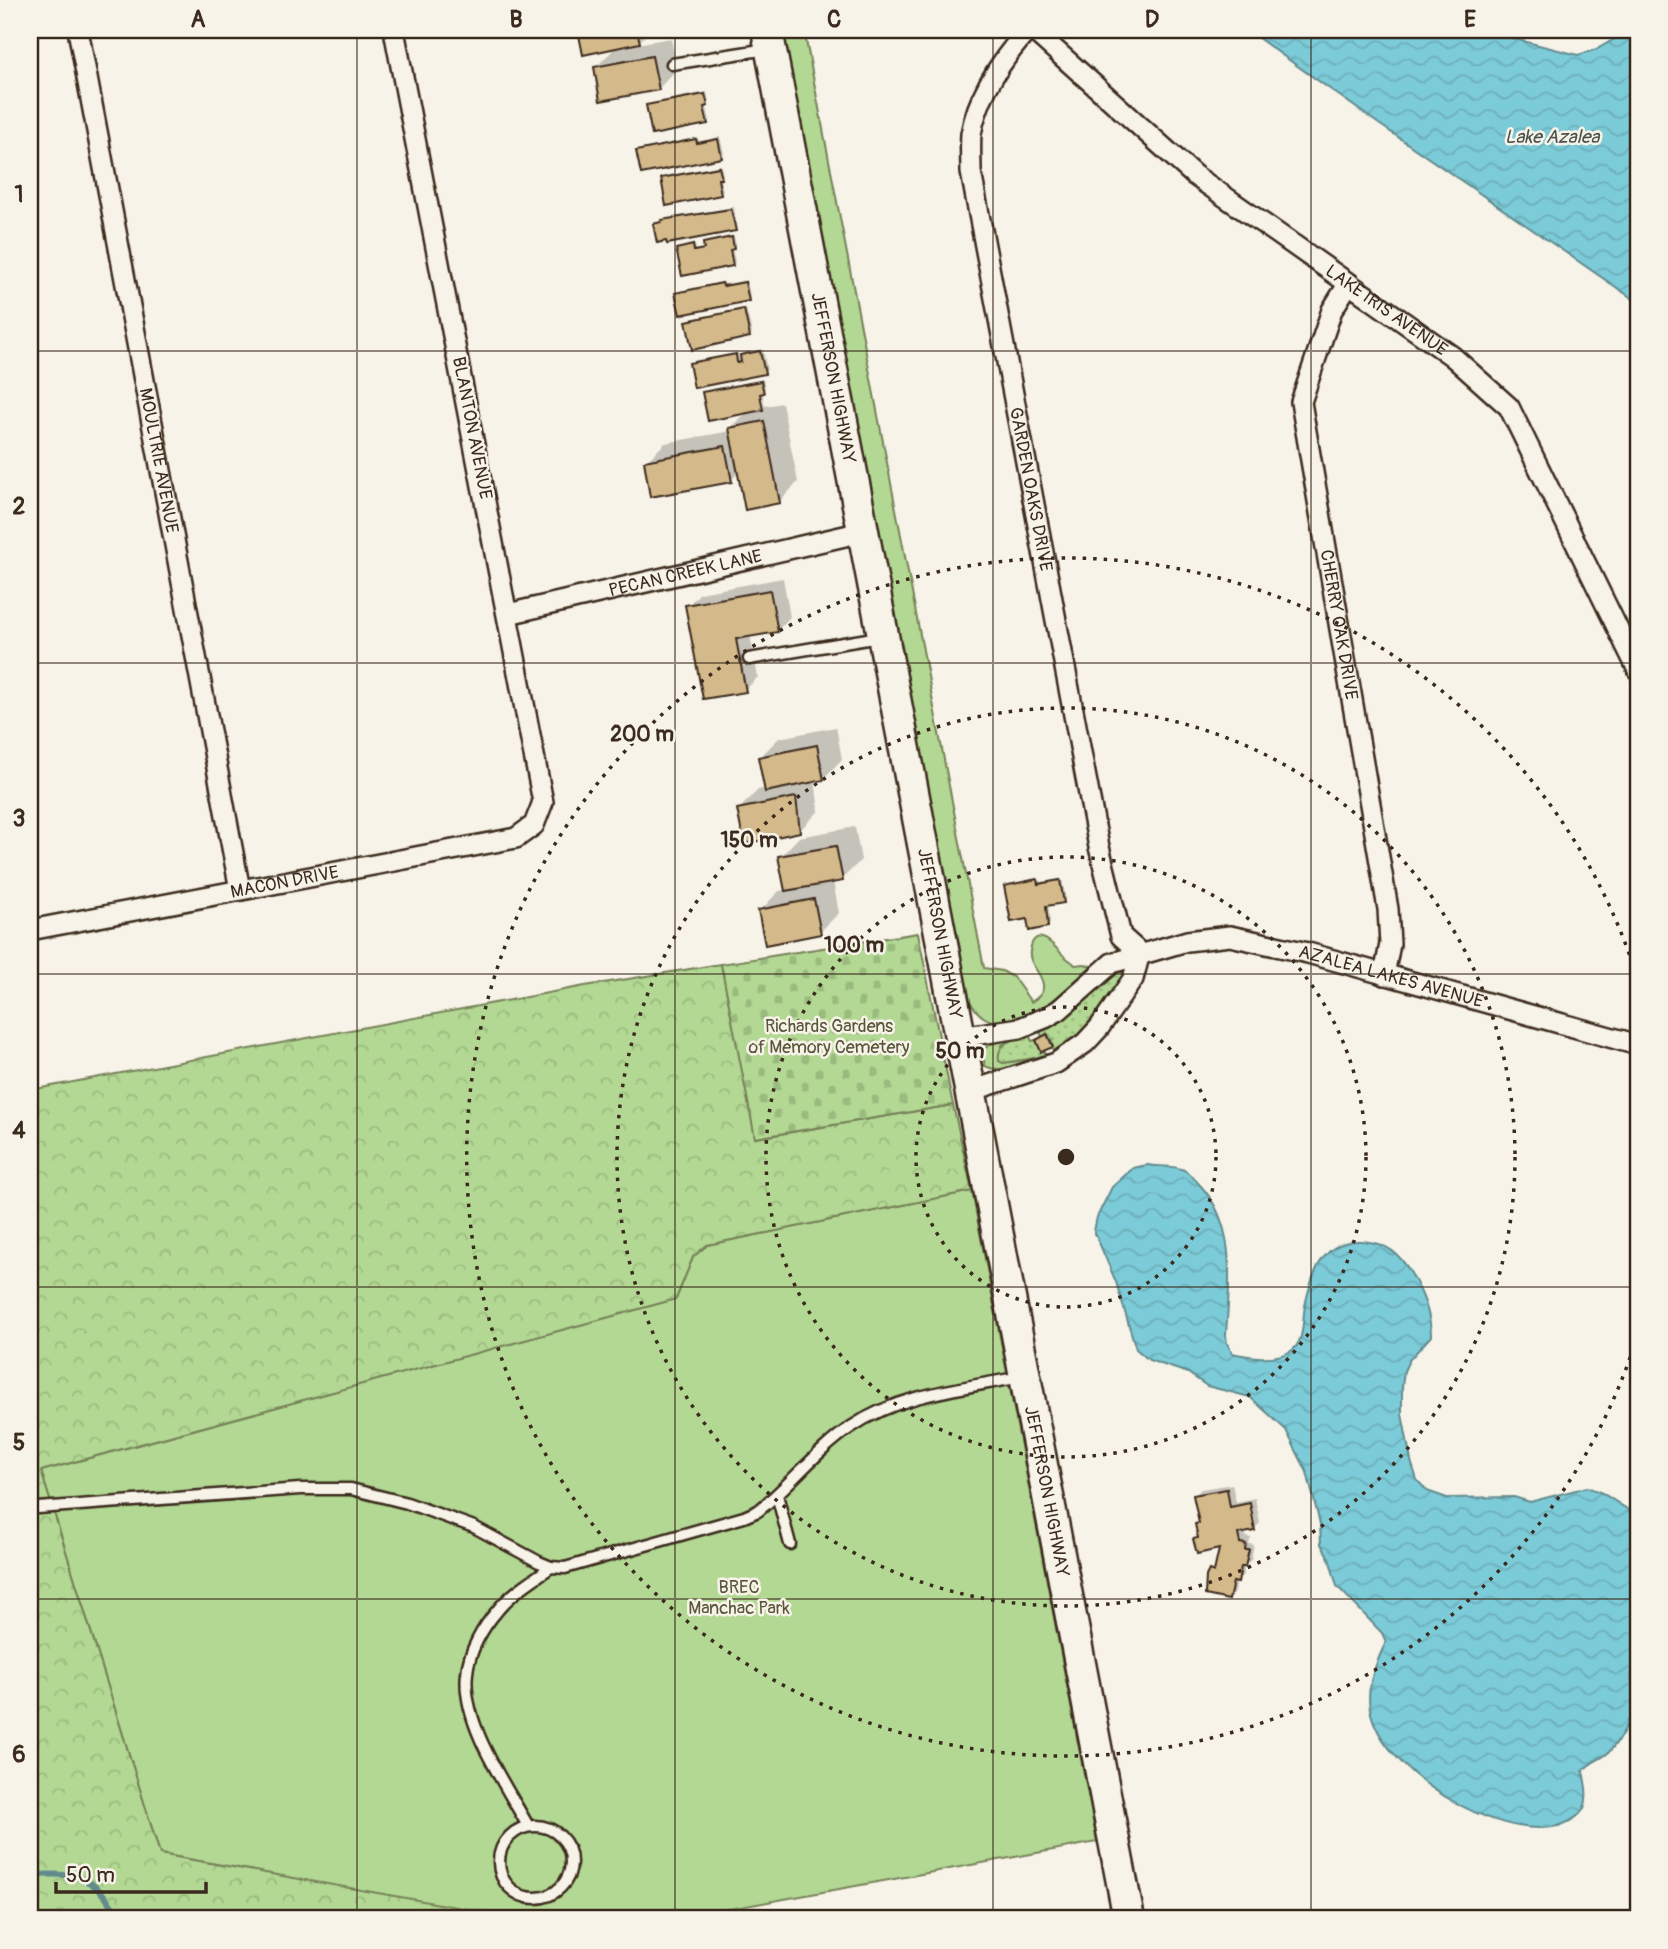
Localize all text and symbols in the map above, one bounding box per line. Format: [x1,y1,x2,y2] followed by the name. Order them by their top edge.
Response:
[191,5,206,34] text: A
[509,5,523,34] text: B
[827,5,841,34] text: C
[1145,5,1159,34] text: D
[1464,5,1476,34] text: E
[1505,125,1600,149] water label: Lake Azalea
[15,180,24,209] text: 1
[1321,259,1452,361] street label: LAKE IRIS AVENUE
[806,290,861,466] street label: JEFFERSON HIGHWAY
[447,355,497,501] street label: BLANTON AVENUE
[134,386,184,535] street label: MOULTRIE AVENUE
[1004,405,1058,573] street label: GARDEN OAKS DRIVE
[13,492,26,521] text: 2
[606,544,764,602] street label: PECAN CREEK LANE
[1315,548,1363,702] street label: CHERRY OAK DRIVE
[610,721,674,748] text: 200 m
[13,804,25,833] text: 3
[720,827,778,854] text: 150 m
[913,846,968,1021] street label: JEFFERSON HIGHWAY
[229,860,340,903] street label: MACON DRIVE
[824,932,884,959] text: 100 m
[1297,940,1486,1013] street label: AZALEA LAKES AVENUE
[748,1015,910,1059] park label: Richards Gardens of Memory Cemetery
[936,1038,985,1065] text: 50 m
[12,1116,26,1145] text: 4
[1054,1145,1078,1169] centre of rings
[1019,1404,1075,1579] street label: JEFFERSON HIGHWAY
[13,1428,25,1457] text: 5
[688,1576,790,1620] park label: BREC Manchac Park
[12,1740,26,1769] text: 6
[56,1851,206,1895] scale bar
[66,1862,115,1889] text: 50 m

